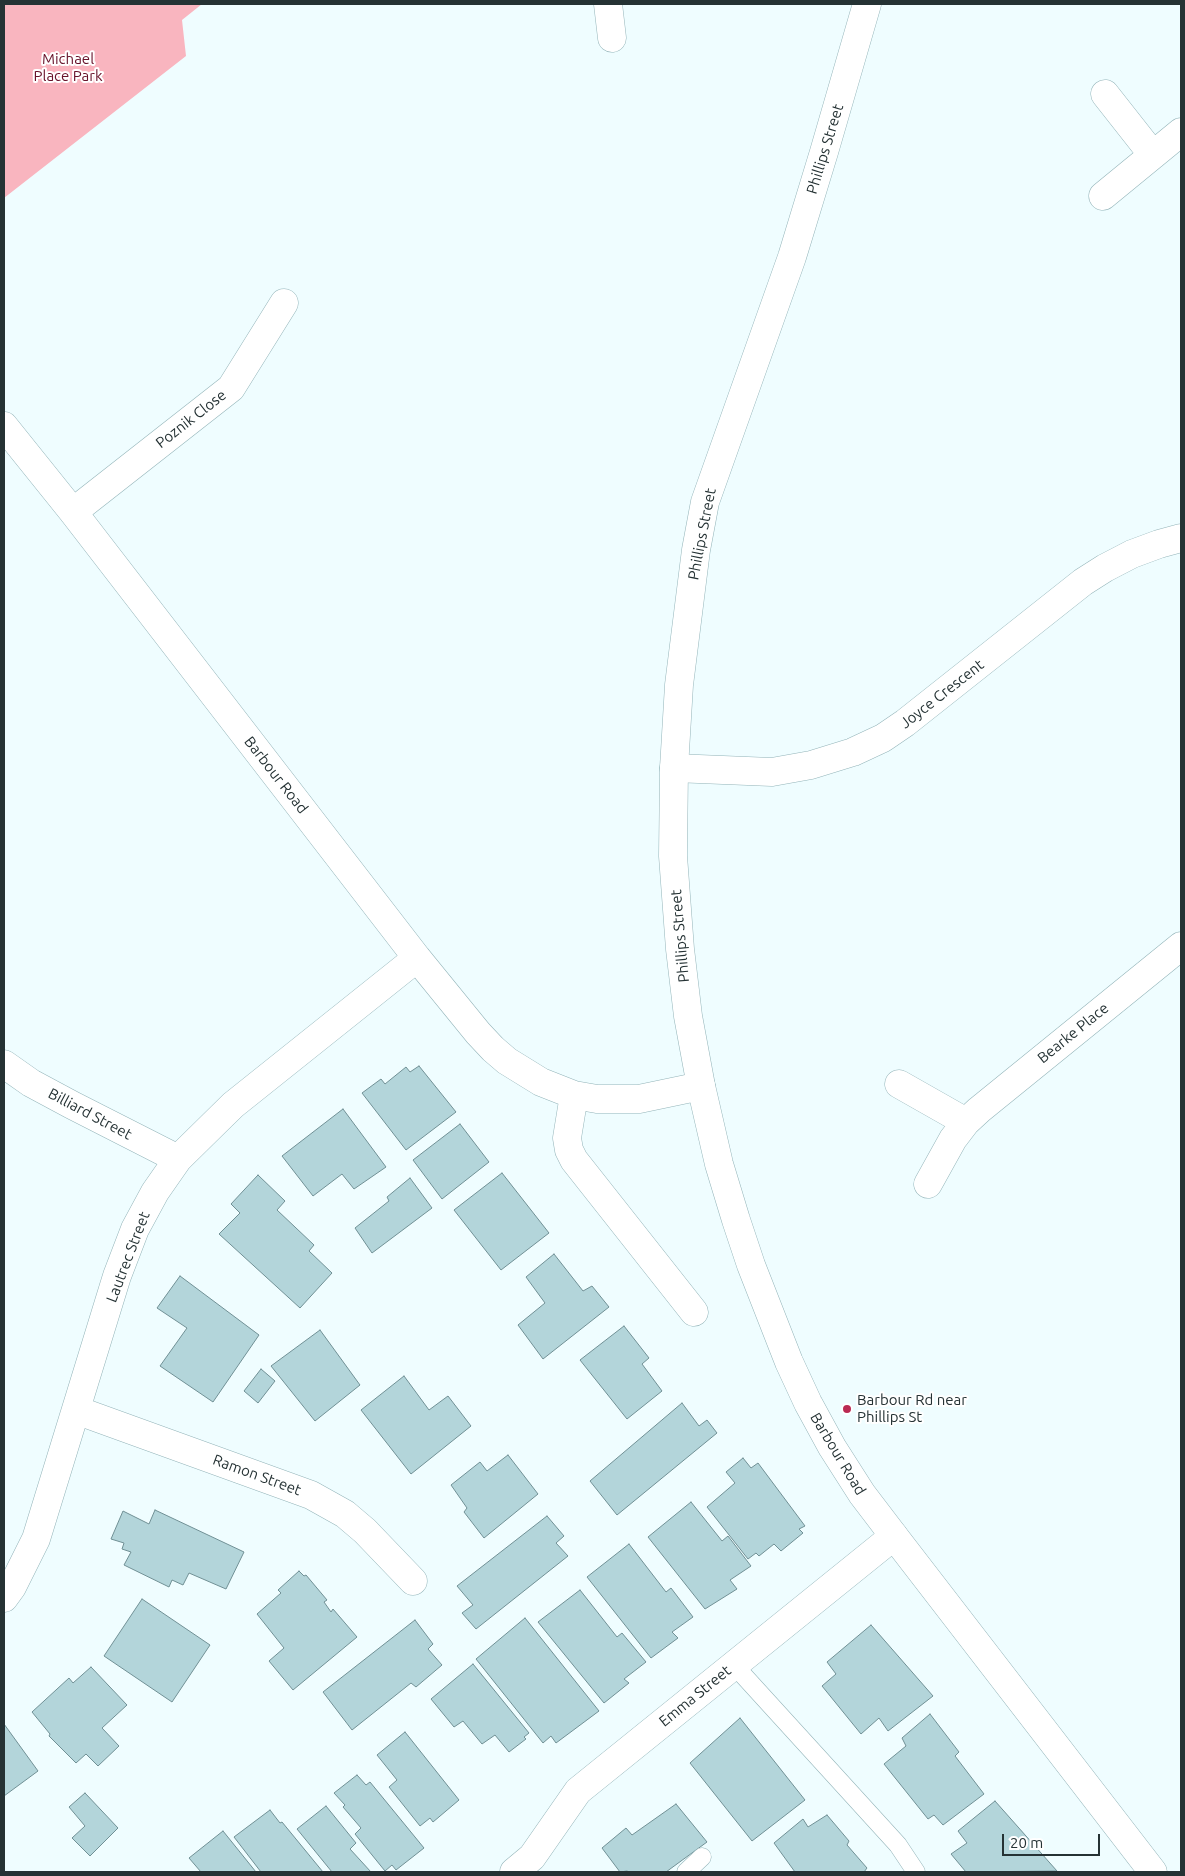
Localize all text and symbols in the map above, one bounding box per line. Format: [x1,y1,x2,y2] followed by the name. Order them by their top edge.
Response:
[33,50,103,85] park label: Michael Place Park
[803,102,847,196] street label: Phillips Street
[152,386,230,452] street label: Poznik Close
[684,486,720,582] street label: Phillips Street
[897,656,987,732] street label: Joyce Crescent
[240,733,312,817] street label: Barbour Road
[667,889,693,983] street label: Phillips Street
[1034,999,1112,1067] street label: Bearke Place
[45,1084,135,1144] street label: Billiard Street
[102,1209,154,1305] street label: Lautrec Street
[857,1391,967,1426] place label: Barbour Rd near Phillips St
[841,1403,853,1415] marker: Barbour Rd near Phillips St
[806,1410,870,1498] street label: Barbour Road
[210,1451,304,1499] street label: Ramon Street
[655,1662,735,1730] street label: Emma Street
[1005,1824,1102,1856] scale bar
[1010,1834,1043,1851] text: 20 m

